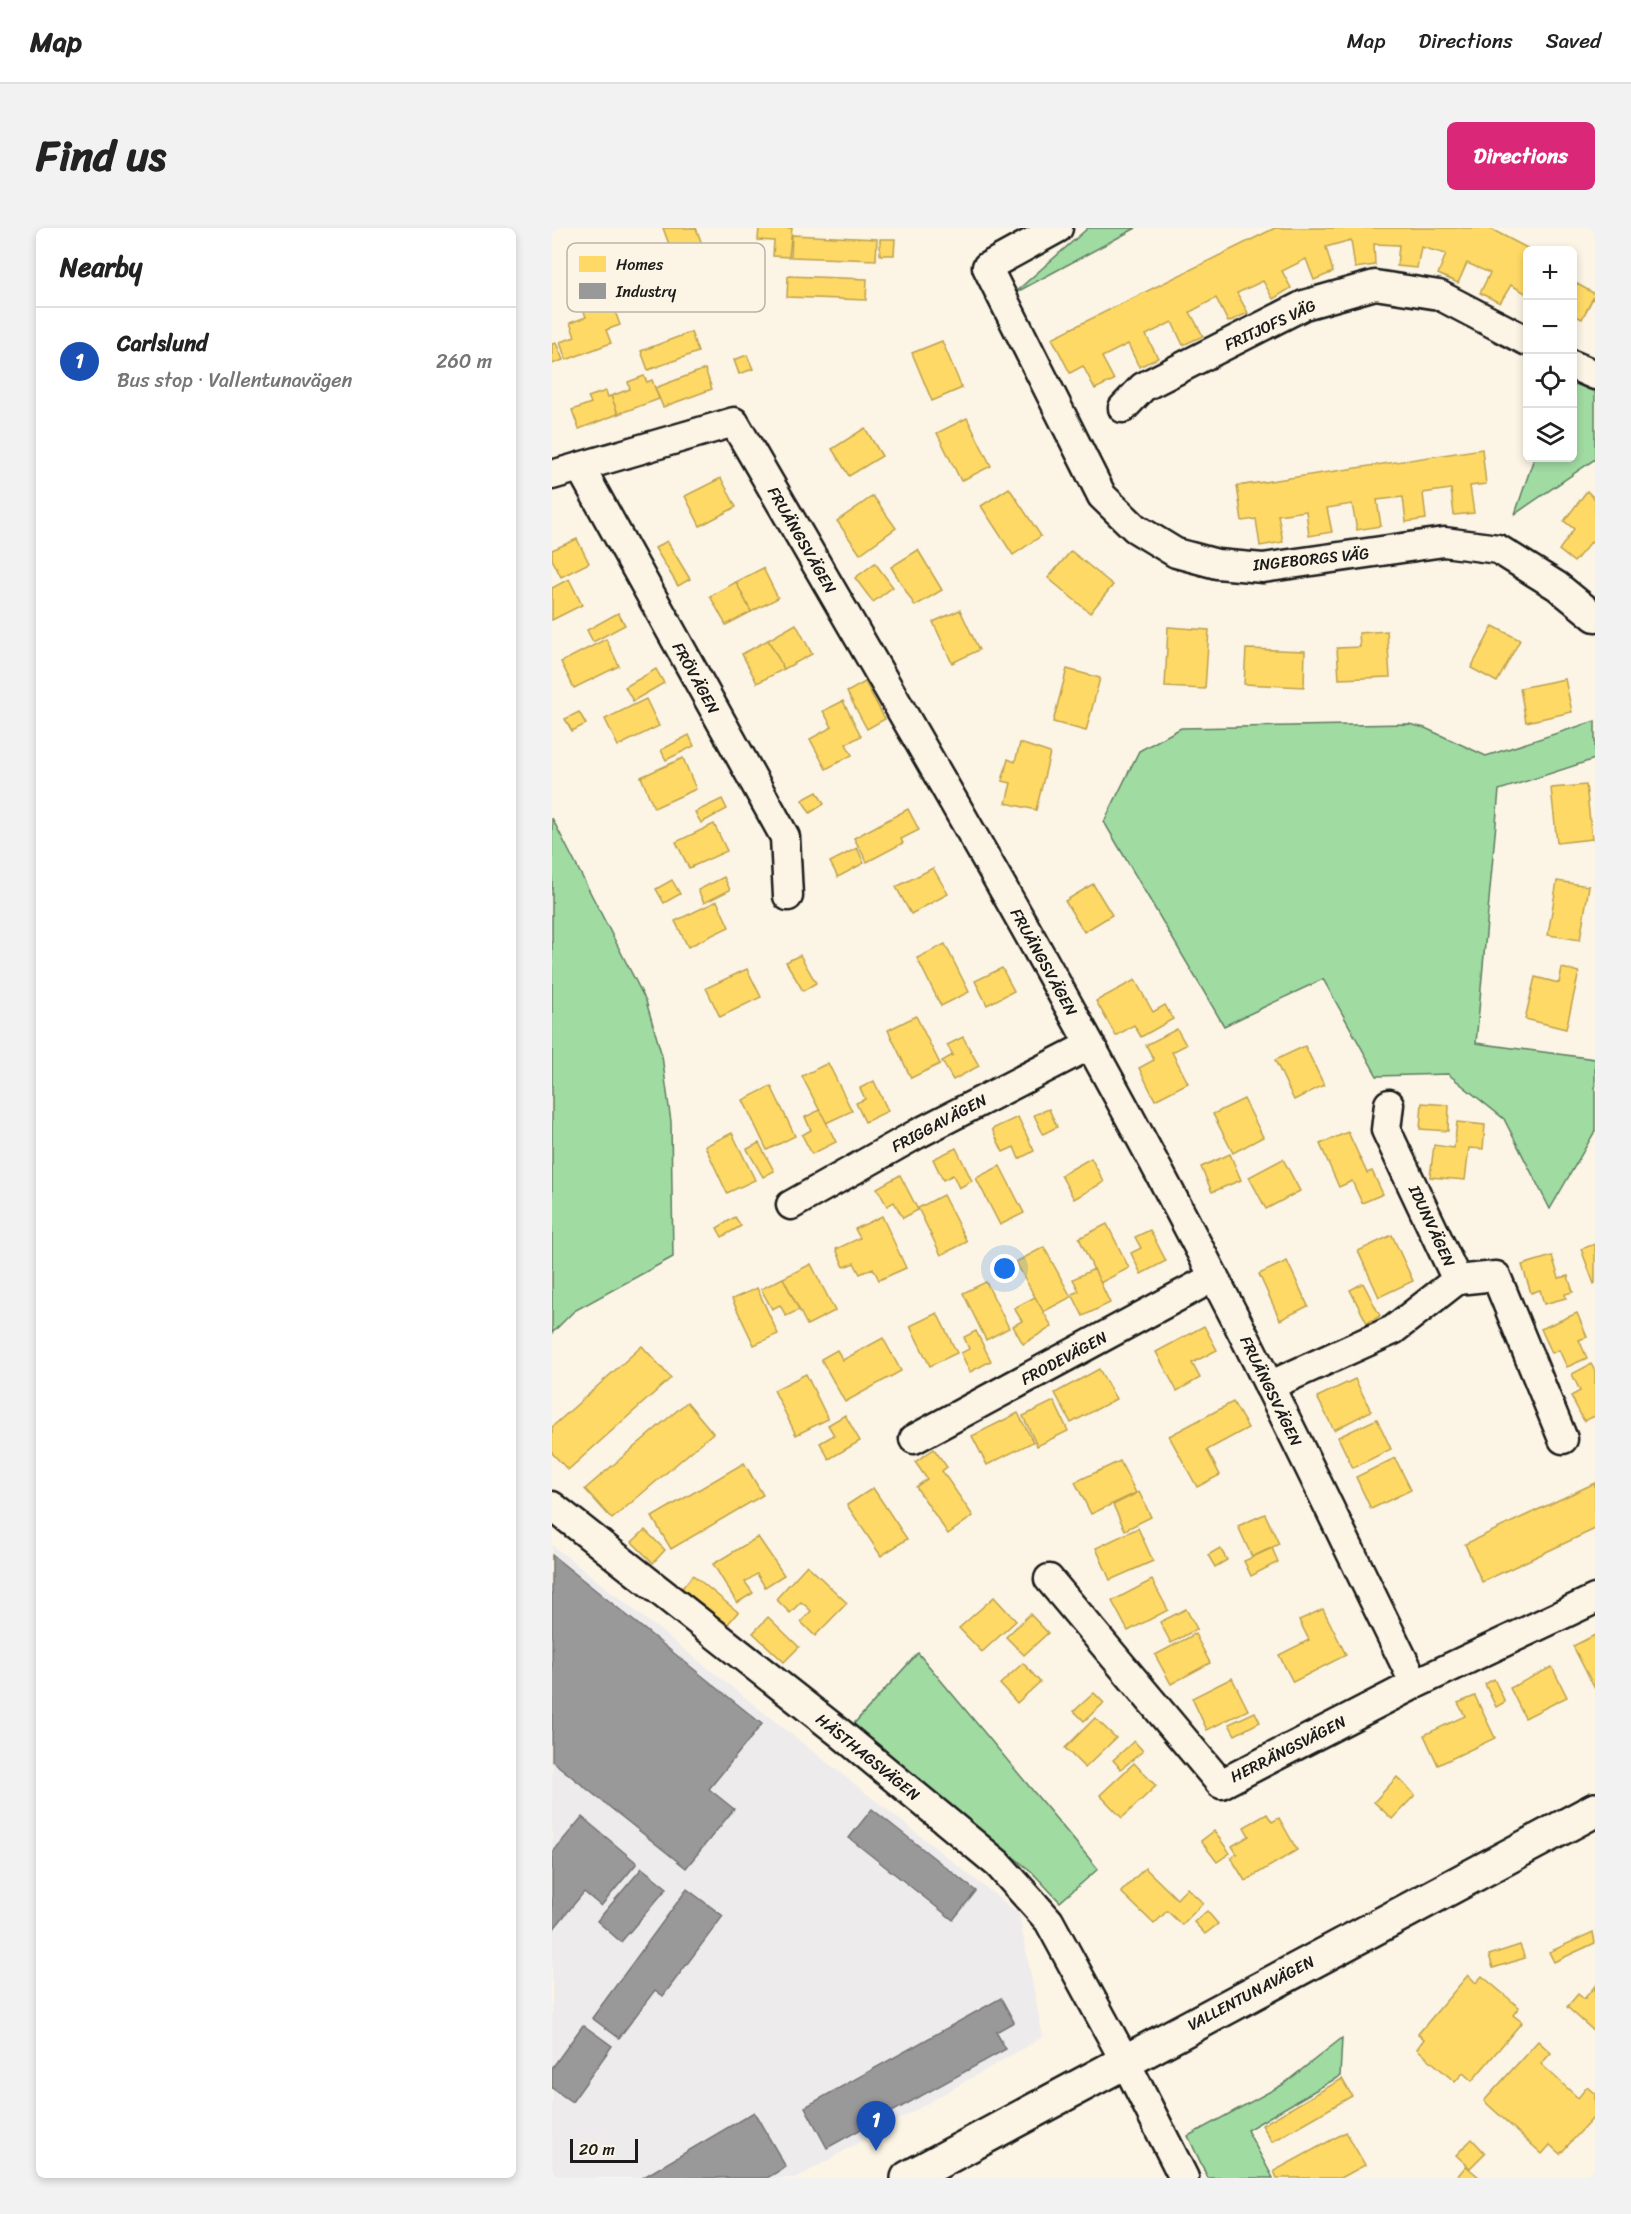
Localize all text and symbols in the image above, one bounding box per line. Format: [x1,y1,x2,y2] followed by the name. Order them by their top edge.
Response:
[30,17,82,66] text: Map
[1347,22,1385,60] text: Map
[1418,22,1513,60] text: Directions
[1546,22,1601,60] text: Saved
[36,119,166,193] text: Find us
[1447,122,1595,190] button: Directions
[567,243,765,312] legend
[60,244,142,290] text: Nearby
[1523,246,1577,462] map controls
[1523,246,1577,300] button: +
[616,250,664,279] text: Homes
[615,277,677,306] text: Industry
[1219,291,1321,359] street label: FRITJOFS VÄG
[1523,300,1577,354] button: −
[117,324,208,363] text: Carlslund
[75,344,84,379] text: 1
[436,344,492,379] text: 260 m
[1523,354,1577,408] button: locate
[117,363,352,398] text: Bus stop · Vallentunavägen
[1523,408,1577,462] button: layers
[759,481,845,600] street label: FRUÄNGSVÄGEN
[1250,538,1371,580] street label: INGEBORGS VÄG
[664,636,728,720] street label: FRÖVÄGEN
[1002,902,1086,1022] street label: FRUÄNGSVÄGEN
[886,1086,992,1160] street label: FRIGGAVÄGEN
[1400,1179,1464,1273] street label: IDUNVÄGEN
[990,1254,1019,1283] your location
[1015,1323,1113,1393] street label: FRODEVÄGEN
[1232,1331,1311,1452] street label: FRUÄNGSVÄGEN
[809,1706,927,1808] street label: HÄSTHAGSVÄGEN
[1225,1707,1351,1791] street label: HERRÄNGSVÄGEN
[1182,1947,1320,2039] street label: VALLENTUNAVÄGEN
[856,2102,896,2151] pin: 1
[579,2135,615,2164] text: 20 m
[570,2136,638,2164] scale bar

